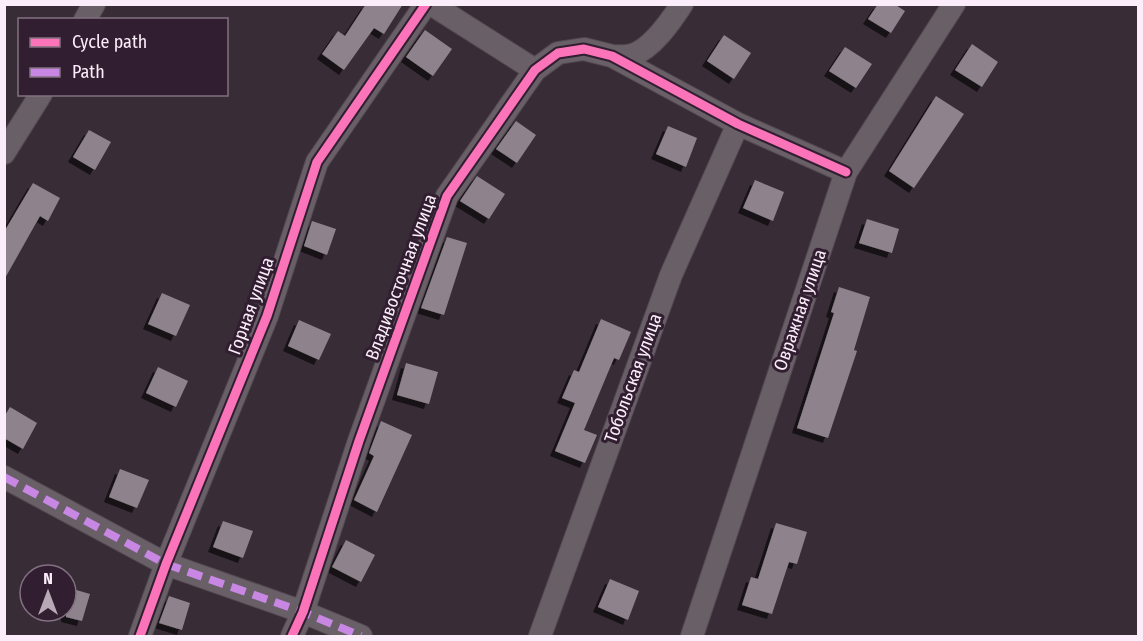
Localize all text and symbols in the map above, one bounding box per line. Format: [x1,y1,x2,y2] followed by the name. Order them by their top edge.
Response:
[18,18,228,96] legend
[72,31,147,53] text: Cycle path
[72,61,105,83] text: Path
[361,191,441,363] street label: Владивосточная улица
[769,246,831,374] street label: Овражная улица
[223,254,279,358] street label: Горная улица
[599,310,667,446] street label: Тобольская улица
[18,563,78,623] north arrow
[43,569,53,588] text: N

